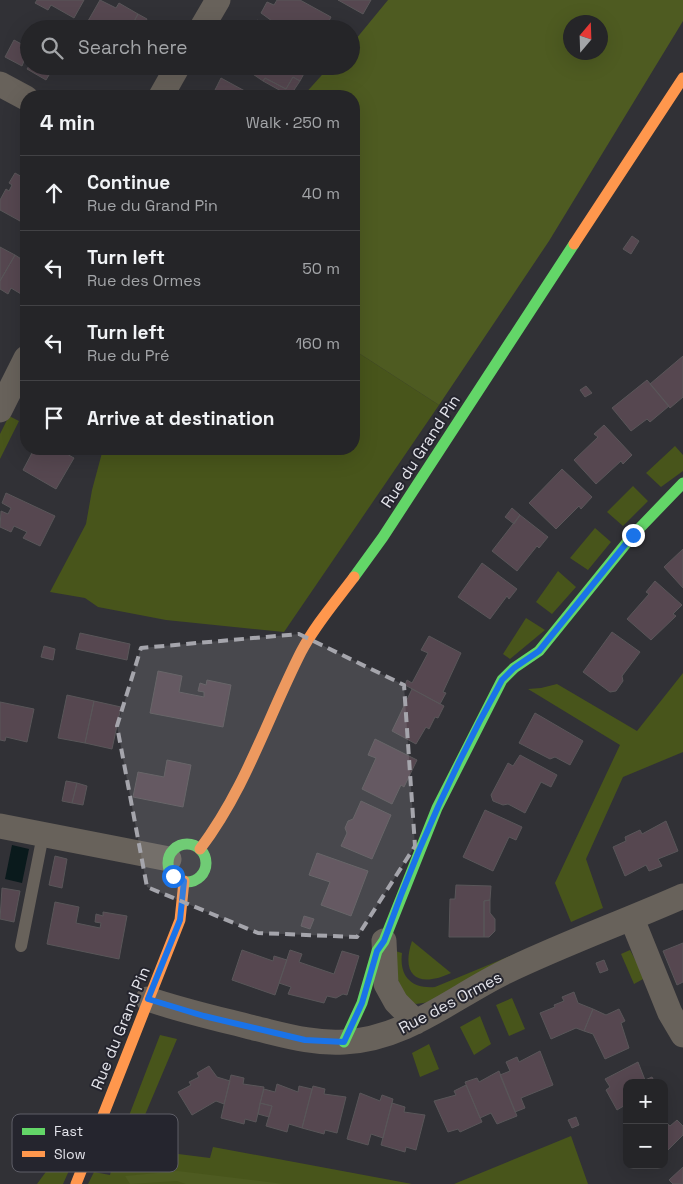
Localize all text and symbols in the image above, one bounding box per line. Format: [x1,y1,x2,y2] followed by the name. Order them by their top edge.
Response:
[563,15,608,60] north arrow
[20,20,360,75] search box
[38,34,66,62] icon: search
[78,35,188,60] text: Search here
[40,109,95,136] text: 4 min
[246,112,340,133] text: Walk · 250 m
[87,170,170,195] text: Continue
[40,179,68,207] icon: ahead
[302,183,340,204] text: 40 m
[87,195,218,216] text: Rue du Grand Pin
[87,245,165,270] text: Turn left
[40,254,68,282] icon: left
[302,258,340,279] text: 50 m
[87,270,201,291] text: Rue des Ormes
[87,320,165,345] text: Turn left
[40,329,68,357] icon: left
[295,333,340,354] text: 160 m
[87,345,170,366] text: Rue du Pré
[376,391,465,512] street label: Rue du Grand Pin
[40,404,68,432] icon: arrive
[87,406,275,431] text: Arrive at destination
[622,524,645,547] route end
[162,865,185,888] route start
[86,964,155,1093] street label: Rue du Grand Pin
[395,966,506,1039] street label: Rue des Ormes
[623,1079,668,1169] map controls
[623,1079,668,1124] button: +
[12,1114,178,1172] legend
[54,1122,83,1140] text: Fast
[623,1124,668,1169] button: −
[54,1145,86,1163] text: Slow

